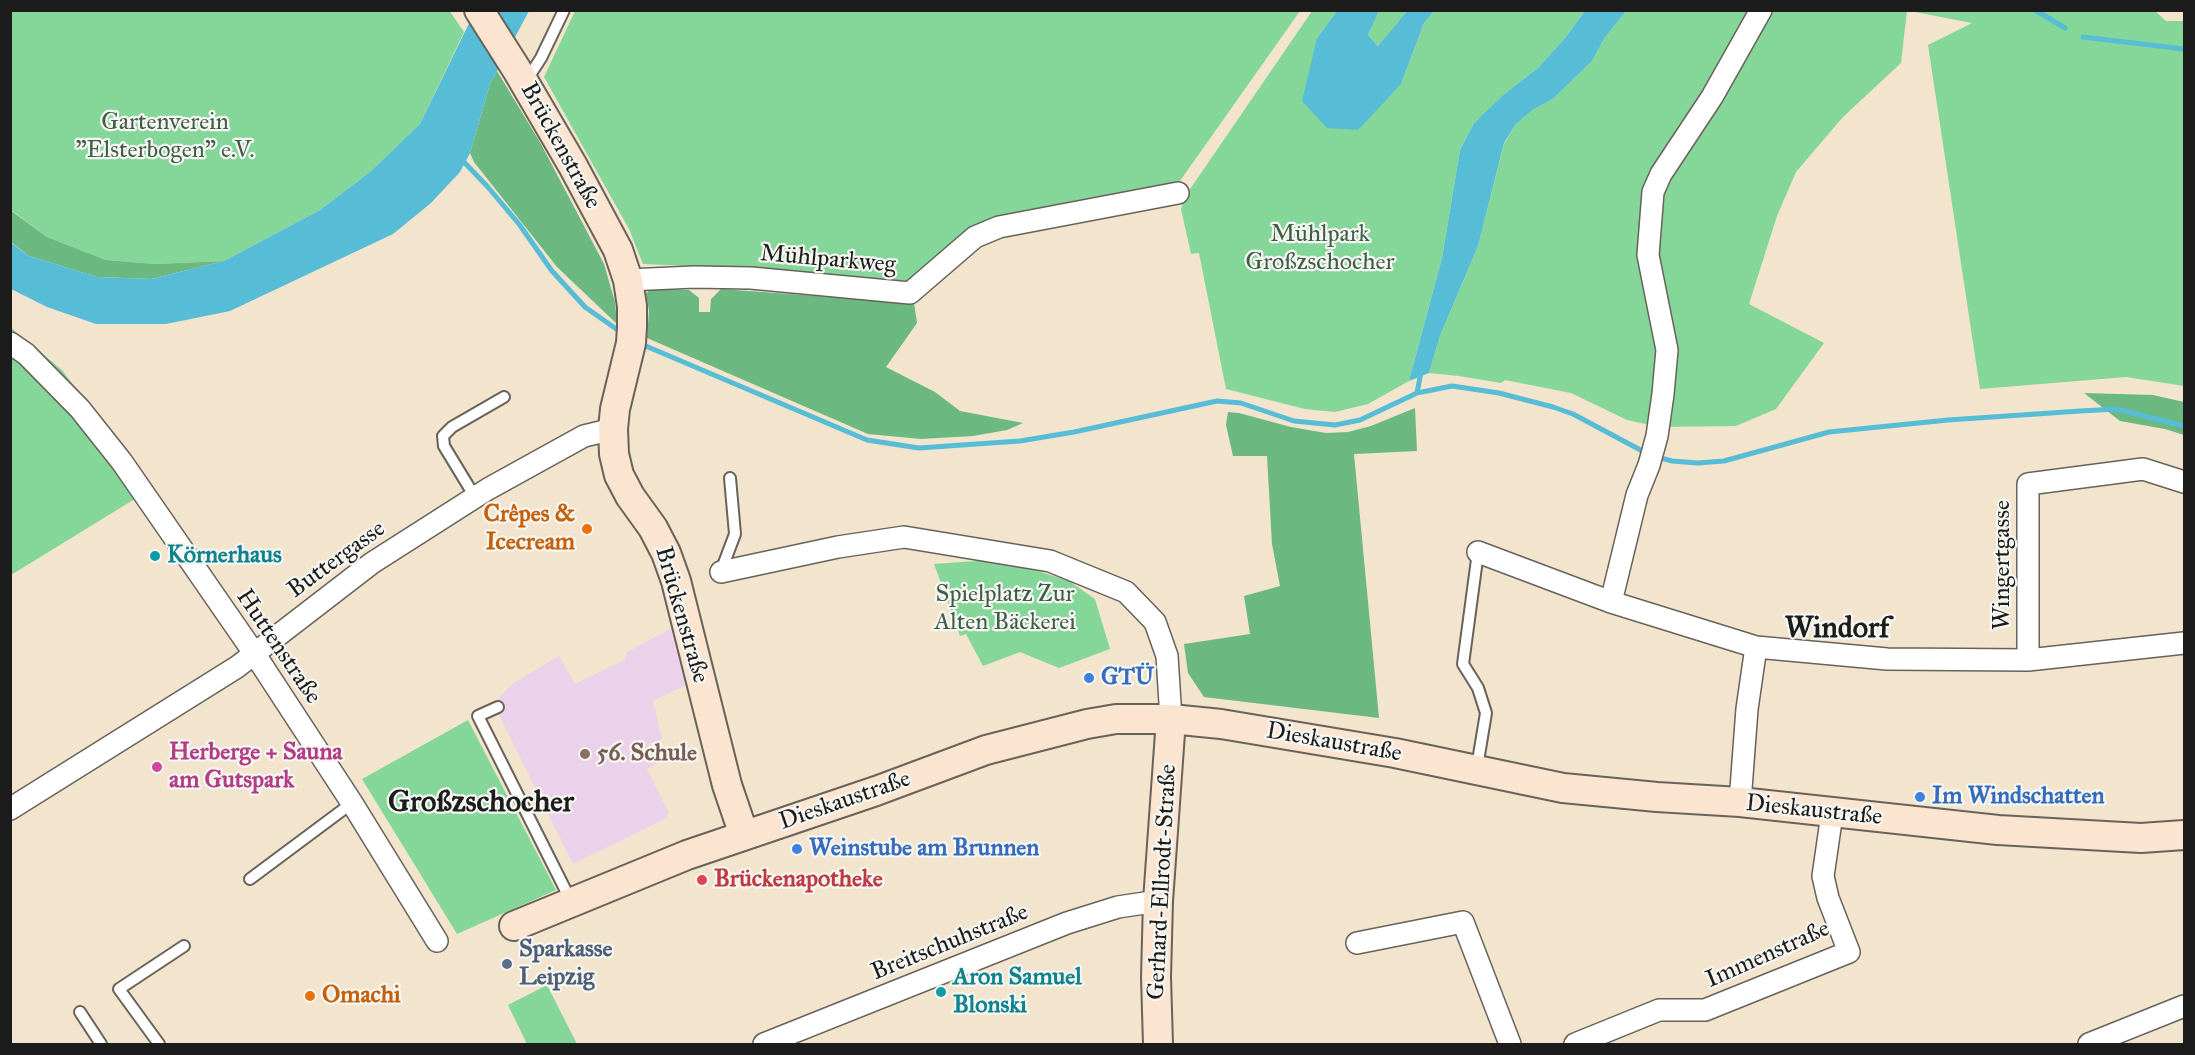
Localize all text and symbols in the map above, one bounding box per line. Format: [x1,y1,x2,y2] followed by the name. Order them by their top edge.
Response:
[513,78,607,214] street label: Brückenstraße
[75,109,255,165] park label: Gartenverein "Elsterbogen" e.V.
[1246,221,1394,277] park label: Mühlpark Großzschocher
[759,240,897,280] street label: Mühlparkweg
[1989,500,2017,630] street label: Wingertgasse
[484,501,575,557] place label: Crêpes & Icecream
[283,515,391,605] street label: Buttergasse
[580,522,594,536] marker: Crêpes & Icecream
[167,542,282,570] place label: Körnerhaus
[648,543,714,687] street label: Brückenstraße
[148,549,162,563] marker: Körnerhaus
[934,581,1076,637] park label: Spielplatz Zur Alten Bäckerei
[229,584,327,710] street label: Huttenstraße
[1785,612,1889,648] district label: Windorf
[1101,664,1154,692] place label: GTÜ
[1082,671,1096,685] marker: GTÜ
[1264,717,1404,769] street label: Dieskaustraße
[169,739,343,795] place label: Herberge + Sauna am Gutspark
[597,740,697,768] place label: 56. Schule
[578,747,592,761] marker: 56. Schule
[150,760,164,774] marker: Herberge + Sauna am Gutspark
[1142,763,1184,1001] street label: Gerhard-Ellrodt-Straße
[776,765,914,837] street label: Dieskaustraße
[1932,783,2104,811] place label: Im Windschatten
[388,786,574,822] district label: Großzschocher
[1744,790,1884,832] street label: Dieskaustraße
[1913,790,1927,804] marker: Im Windschatten
[809,835,1039,863] place label: Weinstube am Brunnen
[790,842,804,856] marker: Weinstube am Brunnen
[714,866,883,894] place label: Brückenapotheke
[695,873,709,887] marker: Brückenapotheke
[867,898,1033,988] street label: Breitschuhstraße
[1702,915,1834,995] street label: Immenstraße
[519,936,613,992] place label: Sparkasse Leipzig
[500,957,514,971] marker: Sparkasse Leipzig
[953,964,1082,1020] place label: Aron Samuel Blonski
[322,982,401,1010] place label: Omachi
[934,985,948,999] marker: Aron Samuel Blonski
[303,989,317,1003] marker: Omachi

